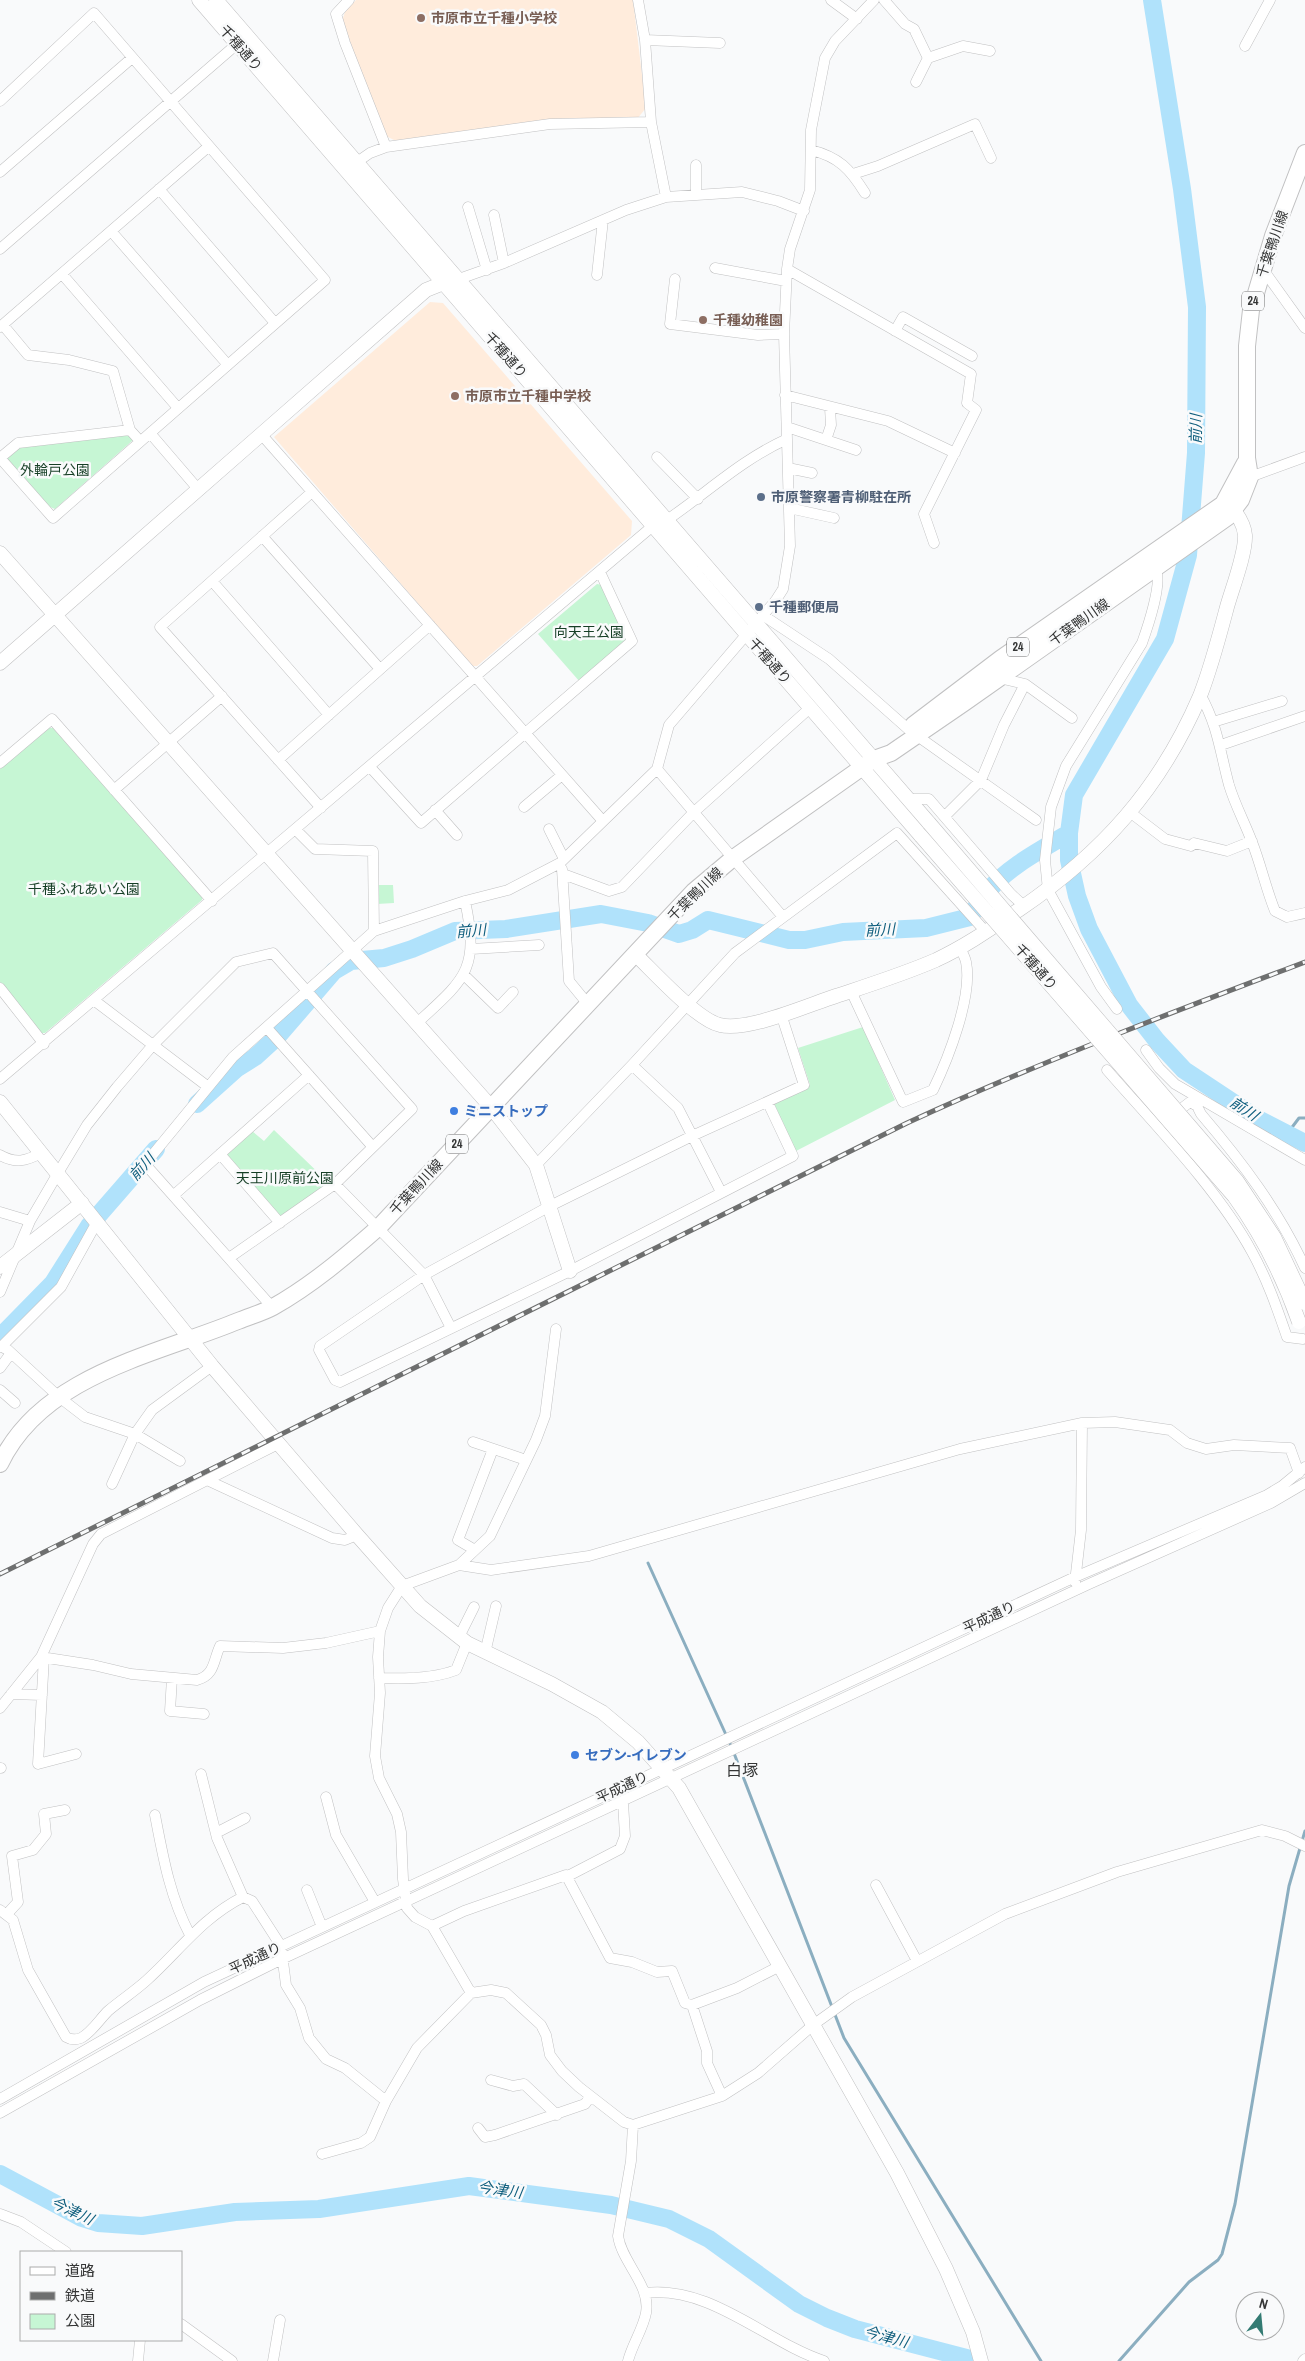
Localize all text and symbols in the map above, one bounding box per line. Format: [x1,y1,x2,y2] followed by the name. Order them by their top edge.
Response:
[431,9,557,27] place label: 市原市立千種小学校
[415,12,427,24] marker: 市原市立千種小学校
[216,21,266,75] street label: 千種通り
[1252,208,1292,280] street label: 千葉鴨川線
[1242,292,1264,310] road number: 24
[713,311,783,329] place label: 千種幼稚園
[697,314,709,326] marker: 千種幼稚園
[481,328,531,382] street label: 千種通り
[465,387,591,405] place label: 市原市立千種中学校
[449,390,461,402] marker: 市原市立千種中学校
[1185,412,1206,444] water label: 前川
[20,461,90,479] park label: 外輪戸公園
[771,488,911,506] place label: 市原警察署青柳駐在所
[755,491,767,503] marker: 市原警察署青柳駐在所
[1045,595,1113,649] street label: 千葉鴨川線
[769,598,839,616] place label: 千種郵便局
[753,601,765,613] marker: 千種郵便局
[554,623,624,641] park label: 向天王公園
[745,634,795,688] street label: 千種通り
[1007,638,1029,656] road number: 24
[664,863,726,925] street label: 千葉鴨川線
[28,880,140,898] park label: 千種ふれあい公園
[864,918,897,941] water label: 前川
[455,919,489,942] water label: 前川
[1011,940,1061,994] street label: 千種通り
[1226,1092,1264,1127] water label: 前川
[464,1102,548,1120] place label: ミニストップ
[448,1105,460,1117] marker: ミニストップ
[446,1134,468,1154] road number: 24
[124,1147,161,1185] water label: 前川
[386,1155,446,1219] street label: 千葉鴨川線
[236,1169,334,1187] park label: 天王川原前公園
[960,1597,1018,1637] street label: 平成通り
[585,1746,687,1764] place label: セブン-イレブン
[569,1749,581,1761] marker: セブン-イレブン
[726,1759,758,1781] district label: 白塚
[593,1767,651,1807] street label: 平成通り
[226,1938,284,1978] street label: 平成通り
[476,2176,526,2203] water label: 今津川
[47,2192,99,2230] water label: 今津川
[20,2251,182,2341] legend
[65,2260,95,2281] text: 道路
[65,2285,95,2306] text: 鉄道
[1235,2291,1285,2341] north arrow
[1257,2294,1270,2313] text: N
[65,2310,95,2331] text: 公園
[862,2321,913,2353] water label: 今津川

